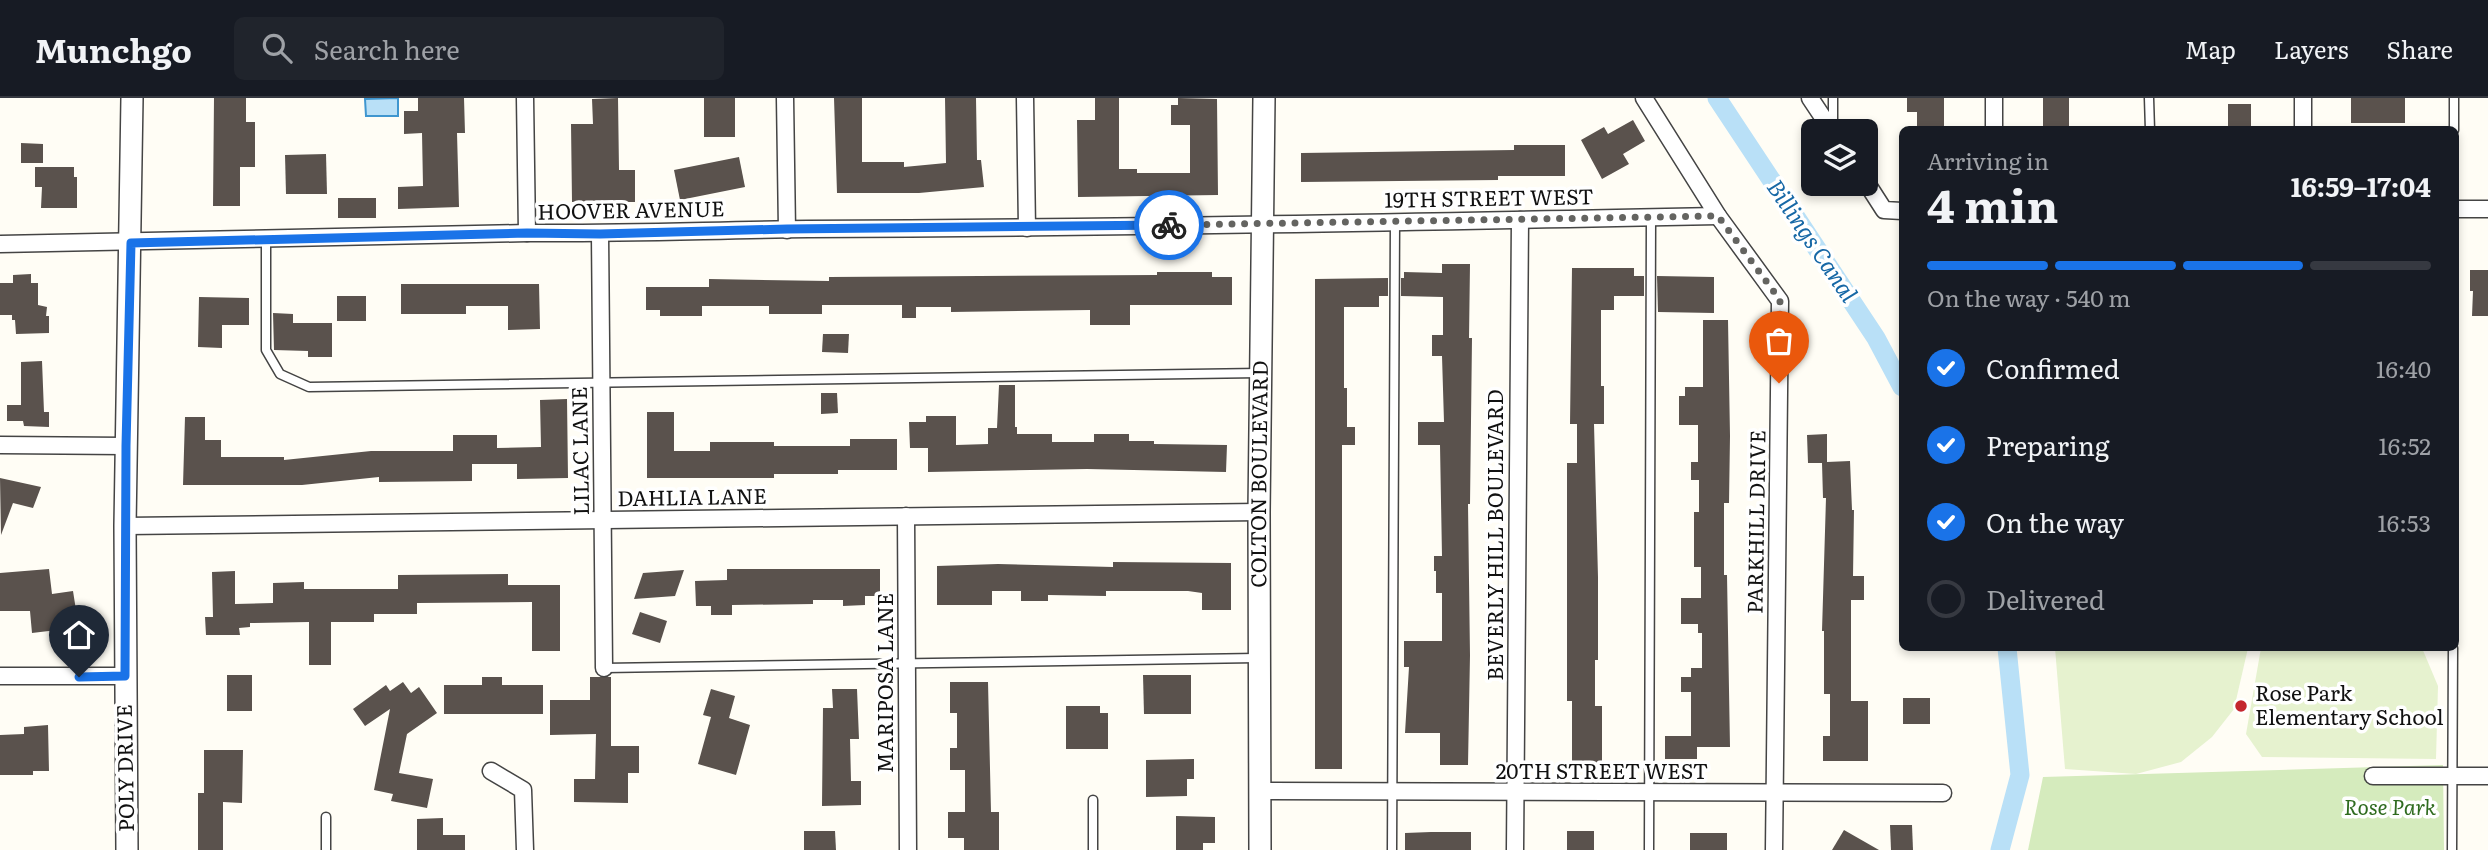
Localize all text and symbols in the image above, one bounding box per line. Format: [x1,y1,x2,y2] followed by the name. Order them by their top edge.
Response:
[234,17,724,80] search box
[35,24,192,73] text: Munchgo
[258,29,296,67] icon: search
[314,29,460,68] text: Search here
[2185,31,2236,66] text: Map
[2274,31,2348,66] text: Layers
[2386,31,2453,66] text: Share
[1801,119,1878,196] map controls
[1801,119,1878,196] button: layers
[1927,143,2049,177] text: Arriving in
[2291,166,2431,205] text: 16:59–17:04
[1927,169,2059,237] text: 4 min
[1760,172,1868,308] water label: Billings Canal
[1384,179,1594,214] street label: 19TH STREET WEST
[1134,190,1204,260] courier
[537,191,725,226] street label: HOOVER AVENUE
[1150,206,1188,244] icon: bike
[1927,280,2131,314] text: On the way · 540 m
[1749,311,1809,383] pin
[1760,322,1798,360] icon: bag
[1986,348,2120,387] text: Confirmed
[1927,349,1965,387] icon: check
[2376,351,2431,385] text: 16:40
[1241,360,1274,588] street label: COLTON BOULEVARD
[562,386,595,516] street label: LILAC LANE
[1478,389,1509,681] street label: BEVERLY HILL BOULEVARD
[1986,425,2109,464] text: Preparing
[1927,426,1965,464] icon: check
[2379,428,2431,462] text: 16:52
[1737,430,1772,614] street label: PARKHILL DRIVE
[617,479,767,512] street label: DAHLIA LANE
[1986,502,2124,541] text: On the way
[1927,503,1965,541] icon: check
[2377,505,2431,539] text: 16:53
[1986,579,2105,618] text: Delivered
[868,593,899,773] street label: MARIPOSA LANE
[49,605,109,677] pin
[60,616,98,654] icon: home
[2255,676,2444,731] place label: Rose Park Elementary School
[2233,698,2249,714] marker: Rose Park Elementary School
[107,704,140,832] street label: POLY DRIVE
[1496,754,1708,785] street label: 20TH STREET WEST
[2344,790,2437,821] park label: Rose Park

